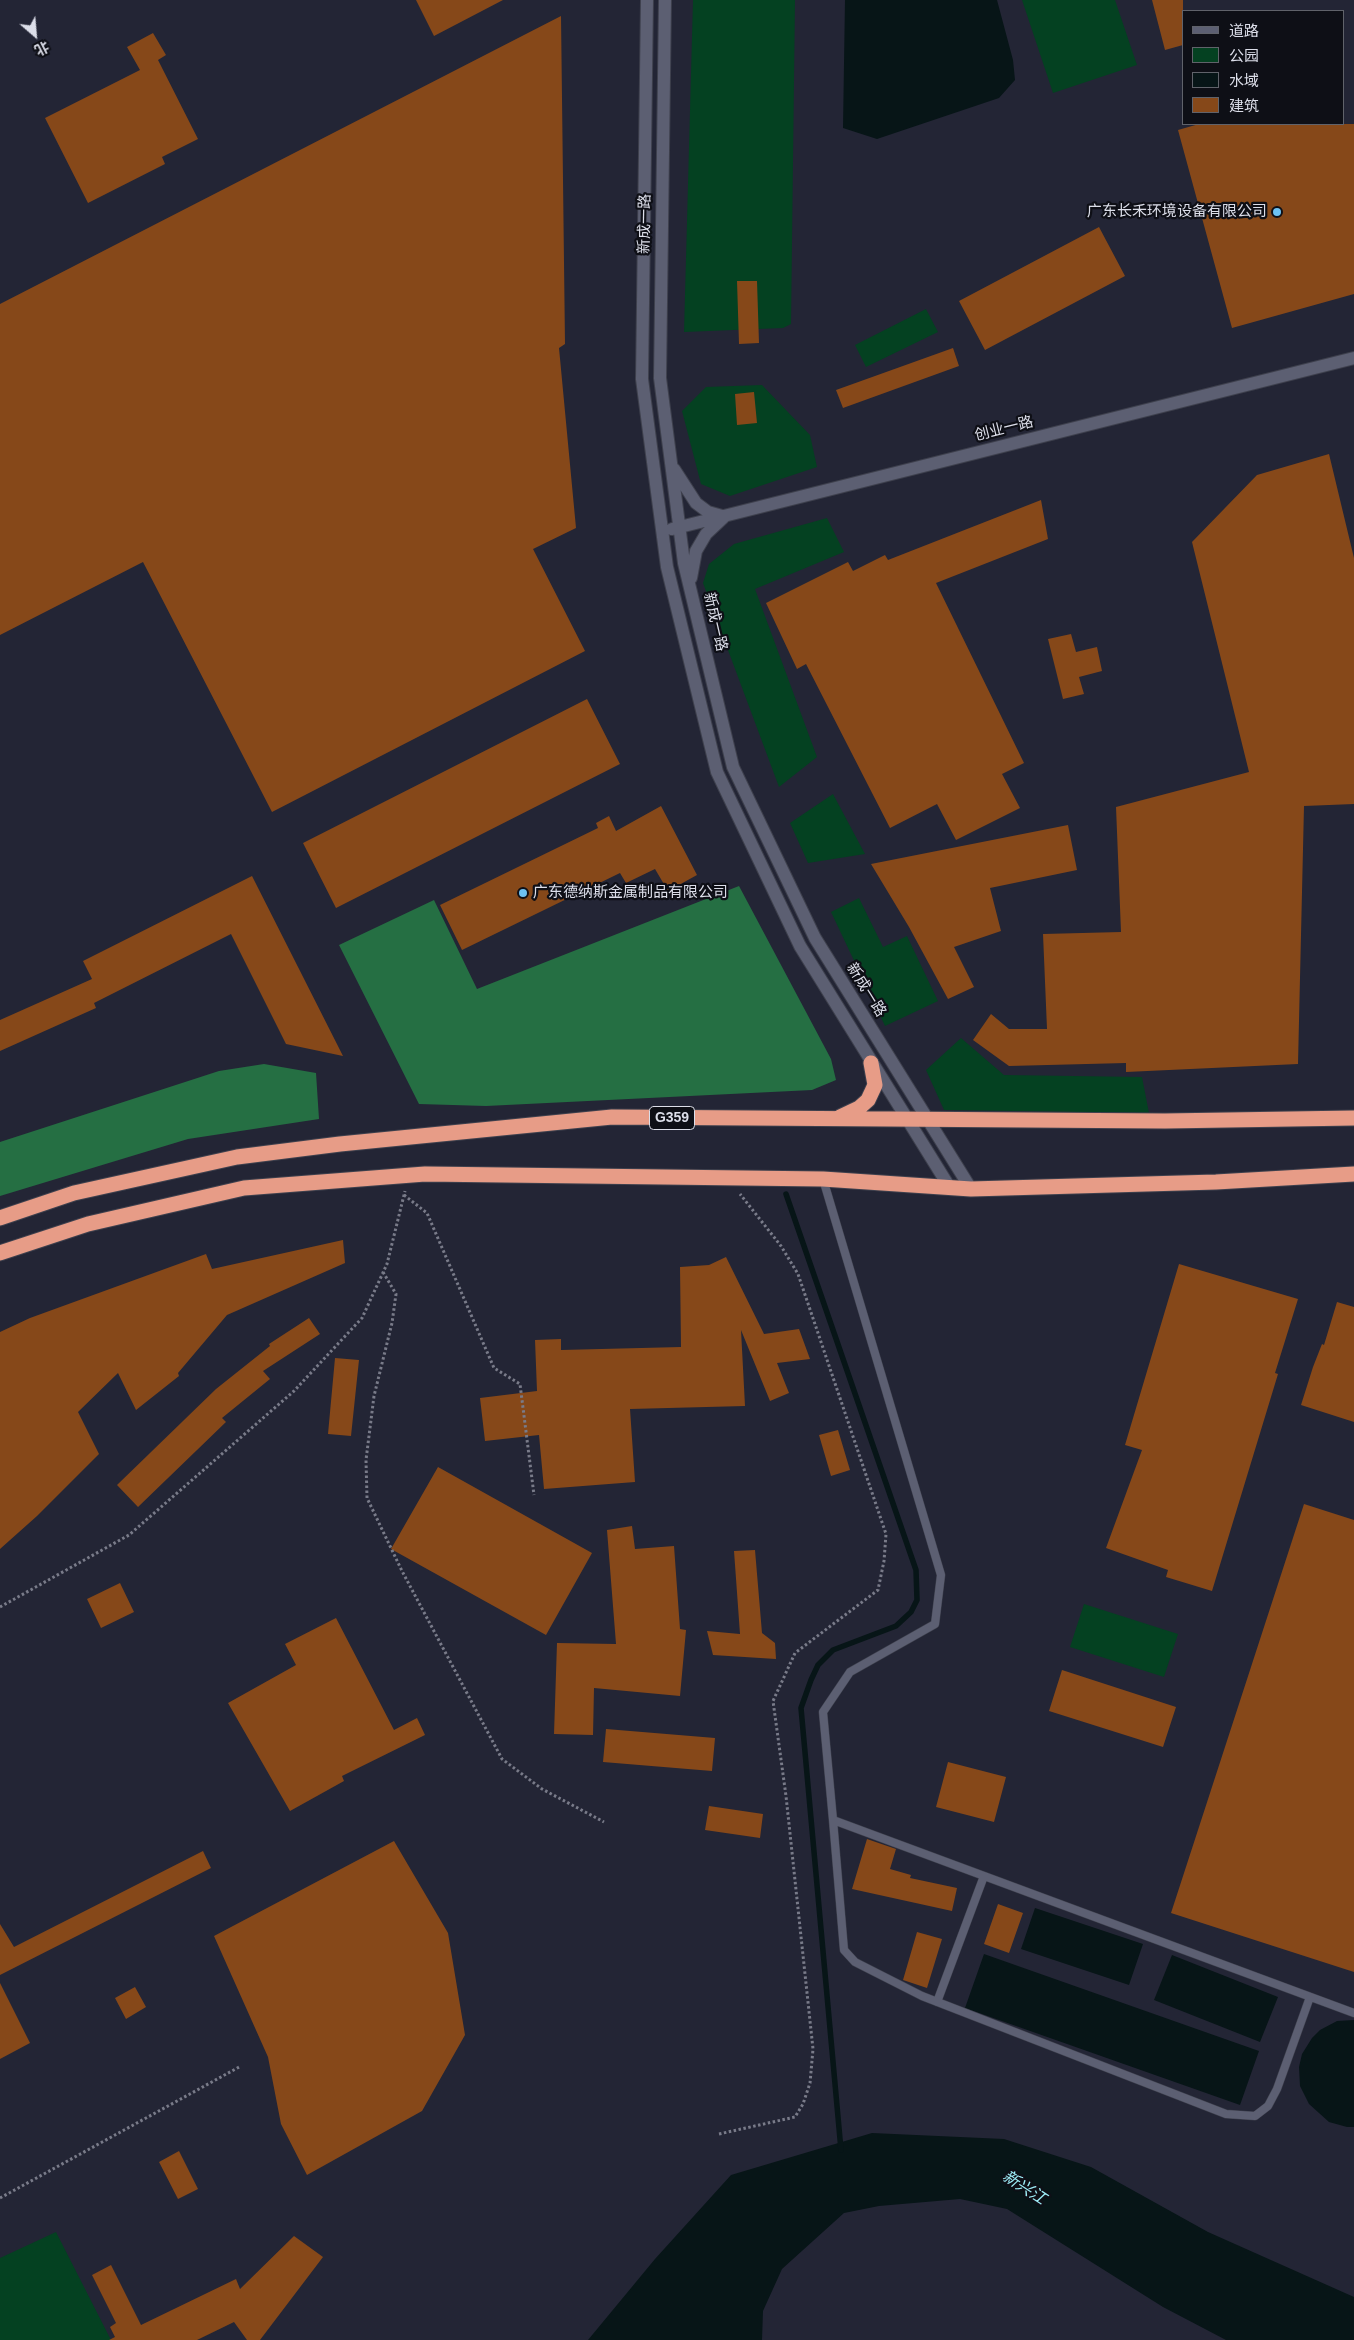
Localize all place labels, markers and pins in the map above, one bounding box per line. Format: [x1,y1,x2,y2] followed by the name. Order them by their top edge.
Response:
[1087,203,1267,221] place label: 广东长禾环境设备有限公司
[1271,206,1283,218] marker: 广东长禾环境设备有限公司
[533,884,728,902] place label: 广东德纳斯金属制品有限公司
[517,887,529,899] marker: 广东德纳斯金属制品有限公司

